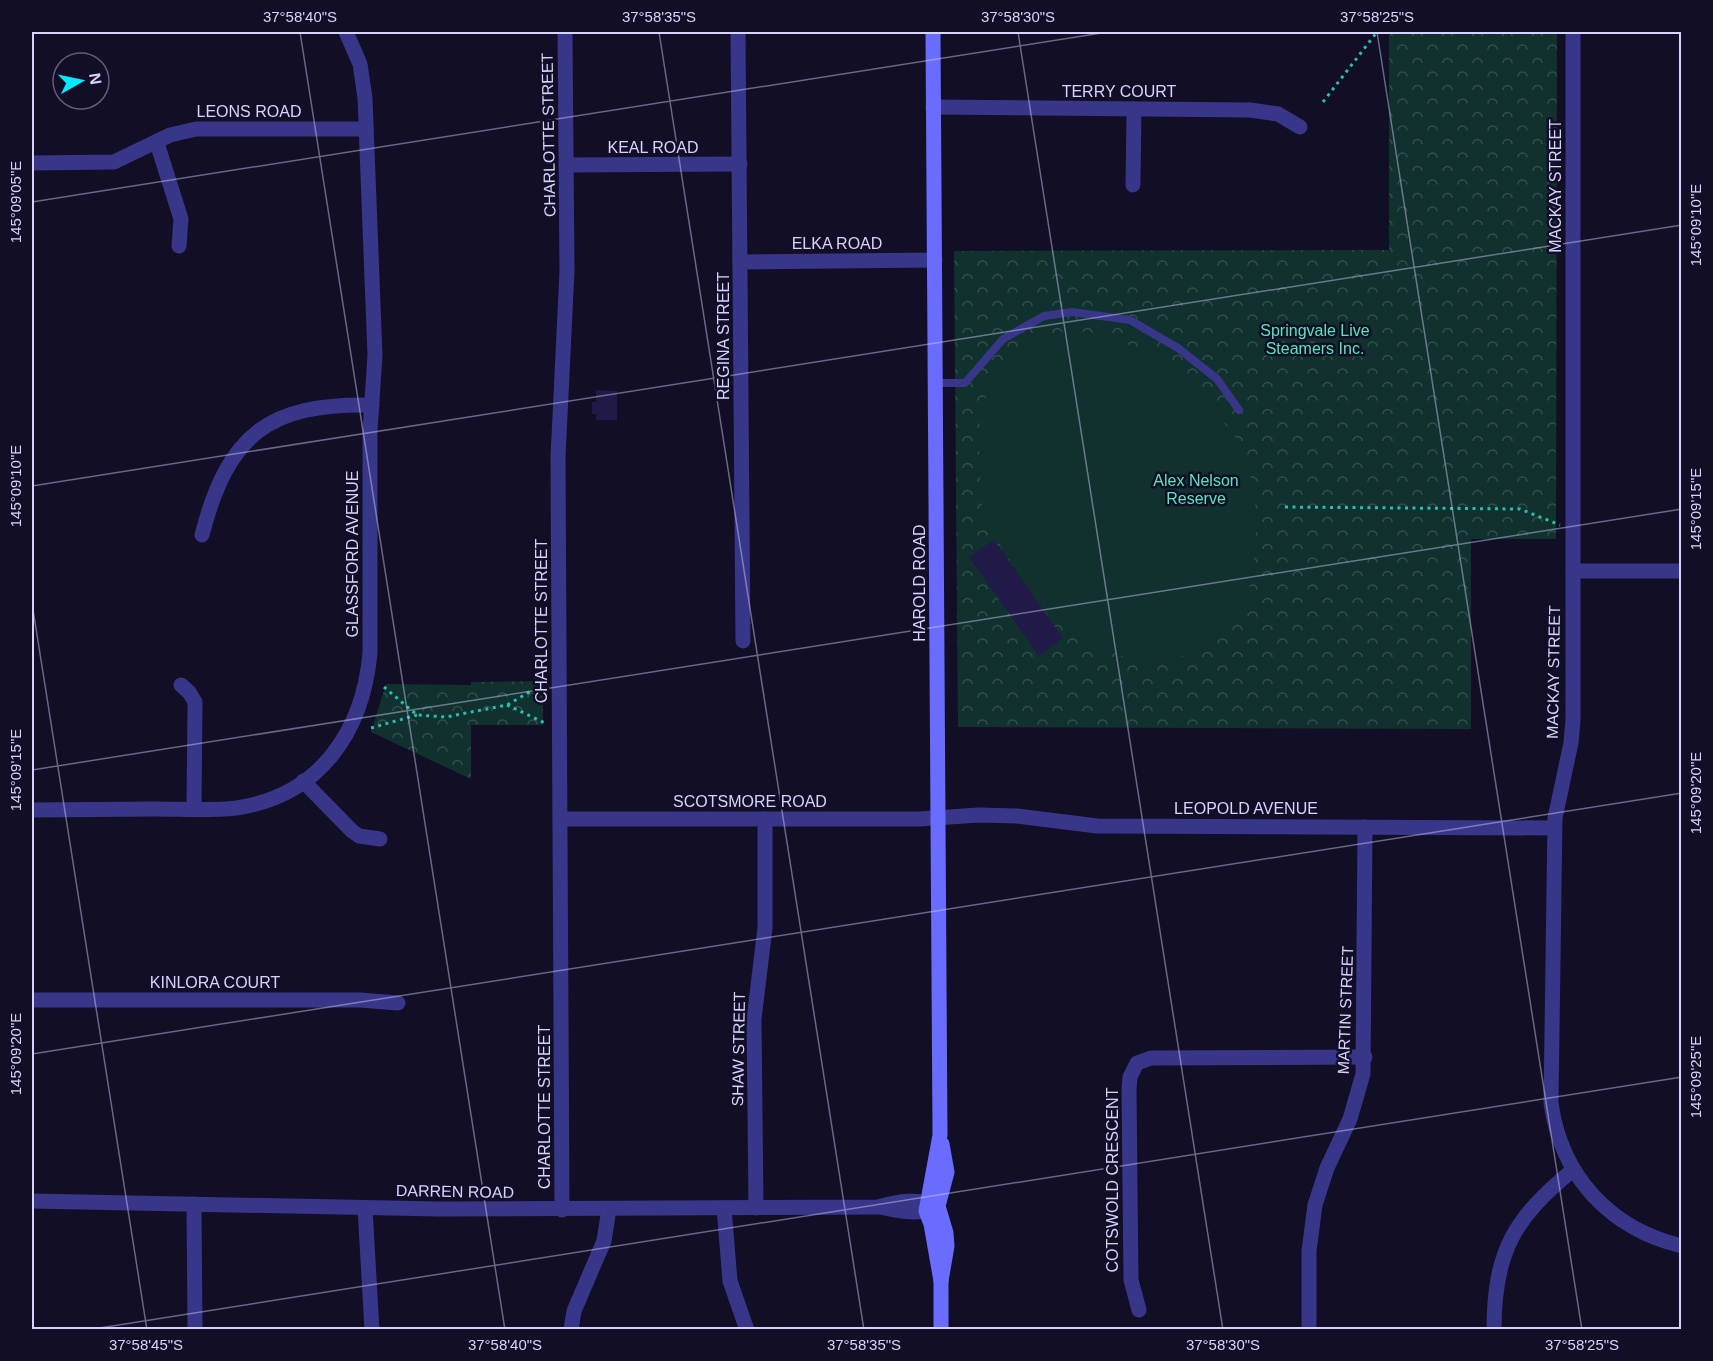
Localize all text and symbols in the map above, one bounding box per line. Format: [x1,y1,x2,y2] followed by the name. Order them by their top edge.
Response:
[263,8,337,25] text: 37°58'40"S
[622,8,696,25] text: 37°58'35"S
[981,8,1055,25] text: 37°58'30"S
[1340,8,1414,25] text: 37°58'25"S
[51,51,111,111] north arrow
[539,52,558,217] street label: CHARLOTTE STREET
[86,72,105,86] text: N
[1062,83,1177,100] street label: TERRY COURT
[197,103,301,120] street label: LEONS ROAD
[1547,119,1564,253] street label: MACKAY STREET
[608,139,699,156] street label: KEAL ROAD
[7,161,24,243] text: 145°09'05"E
[1687,184,1704,266] text: 145°09'10"E
[792,235,882,252] street label: ELKA ROAD
[715,272,732,400] street label: REGINA STREET
[1260,322,1370,357] park label: Springvale Live Steamers Inc.
[7,445,24,527] text: 145°09'10"E
[1687,468,1704,550] text: 145°09'15"E
[344,471,361,637] street label: GLASSFORD AVENUE
[1153,472,1239,507] park label: Alex Nelson Reserve
[911,524,928,642] street label: HAROLD ROAD
[533,539,550,703] street label: CHARLOTTE STREET
[1544,605,1563,739] street label: MACKAY STREET
[7,729,24,811] text: 145°09'15"E
[1687,752,1704,834] text: 145°09'20"E
[673,793,827,810] street label: SCOTSMORE ROAD
[1174,800,1318,817] street label: LEOPOLD AVENUE
[1335,945,1356,1075] street label: MARTIN STREET
[150,974,280,991] street label: KINLORA COURT
[729,991,748,1107] street label: SHAW STREET
[7,1013,24,1095] text: 145°09'20"E
[536,1025,553,1189] street label: CHARLOTTE STREET
[1687,1036,1704,1118] text: 145°09'25"E
[1104,1087,1121,1272] street label: COTSWOLD CRESCENT
[396,1182,514,1201] street label: DARREN ROAD
[109,1336,183,1353] text: 37°58'45"S
[468,1336,542,1353] text: 37°58'40"S
[827,1336,901,1353] text: 37°58'35"S
[1186,1336,1260,1353] text: 37°58'30"S
[1545,1336,1619,1353] text: 37°58'25"S

